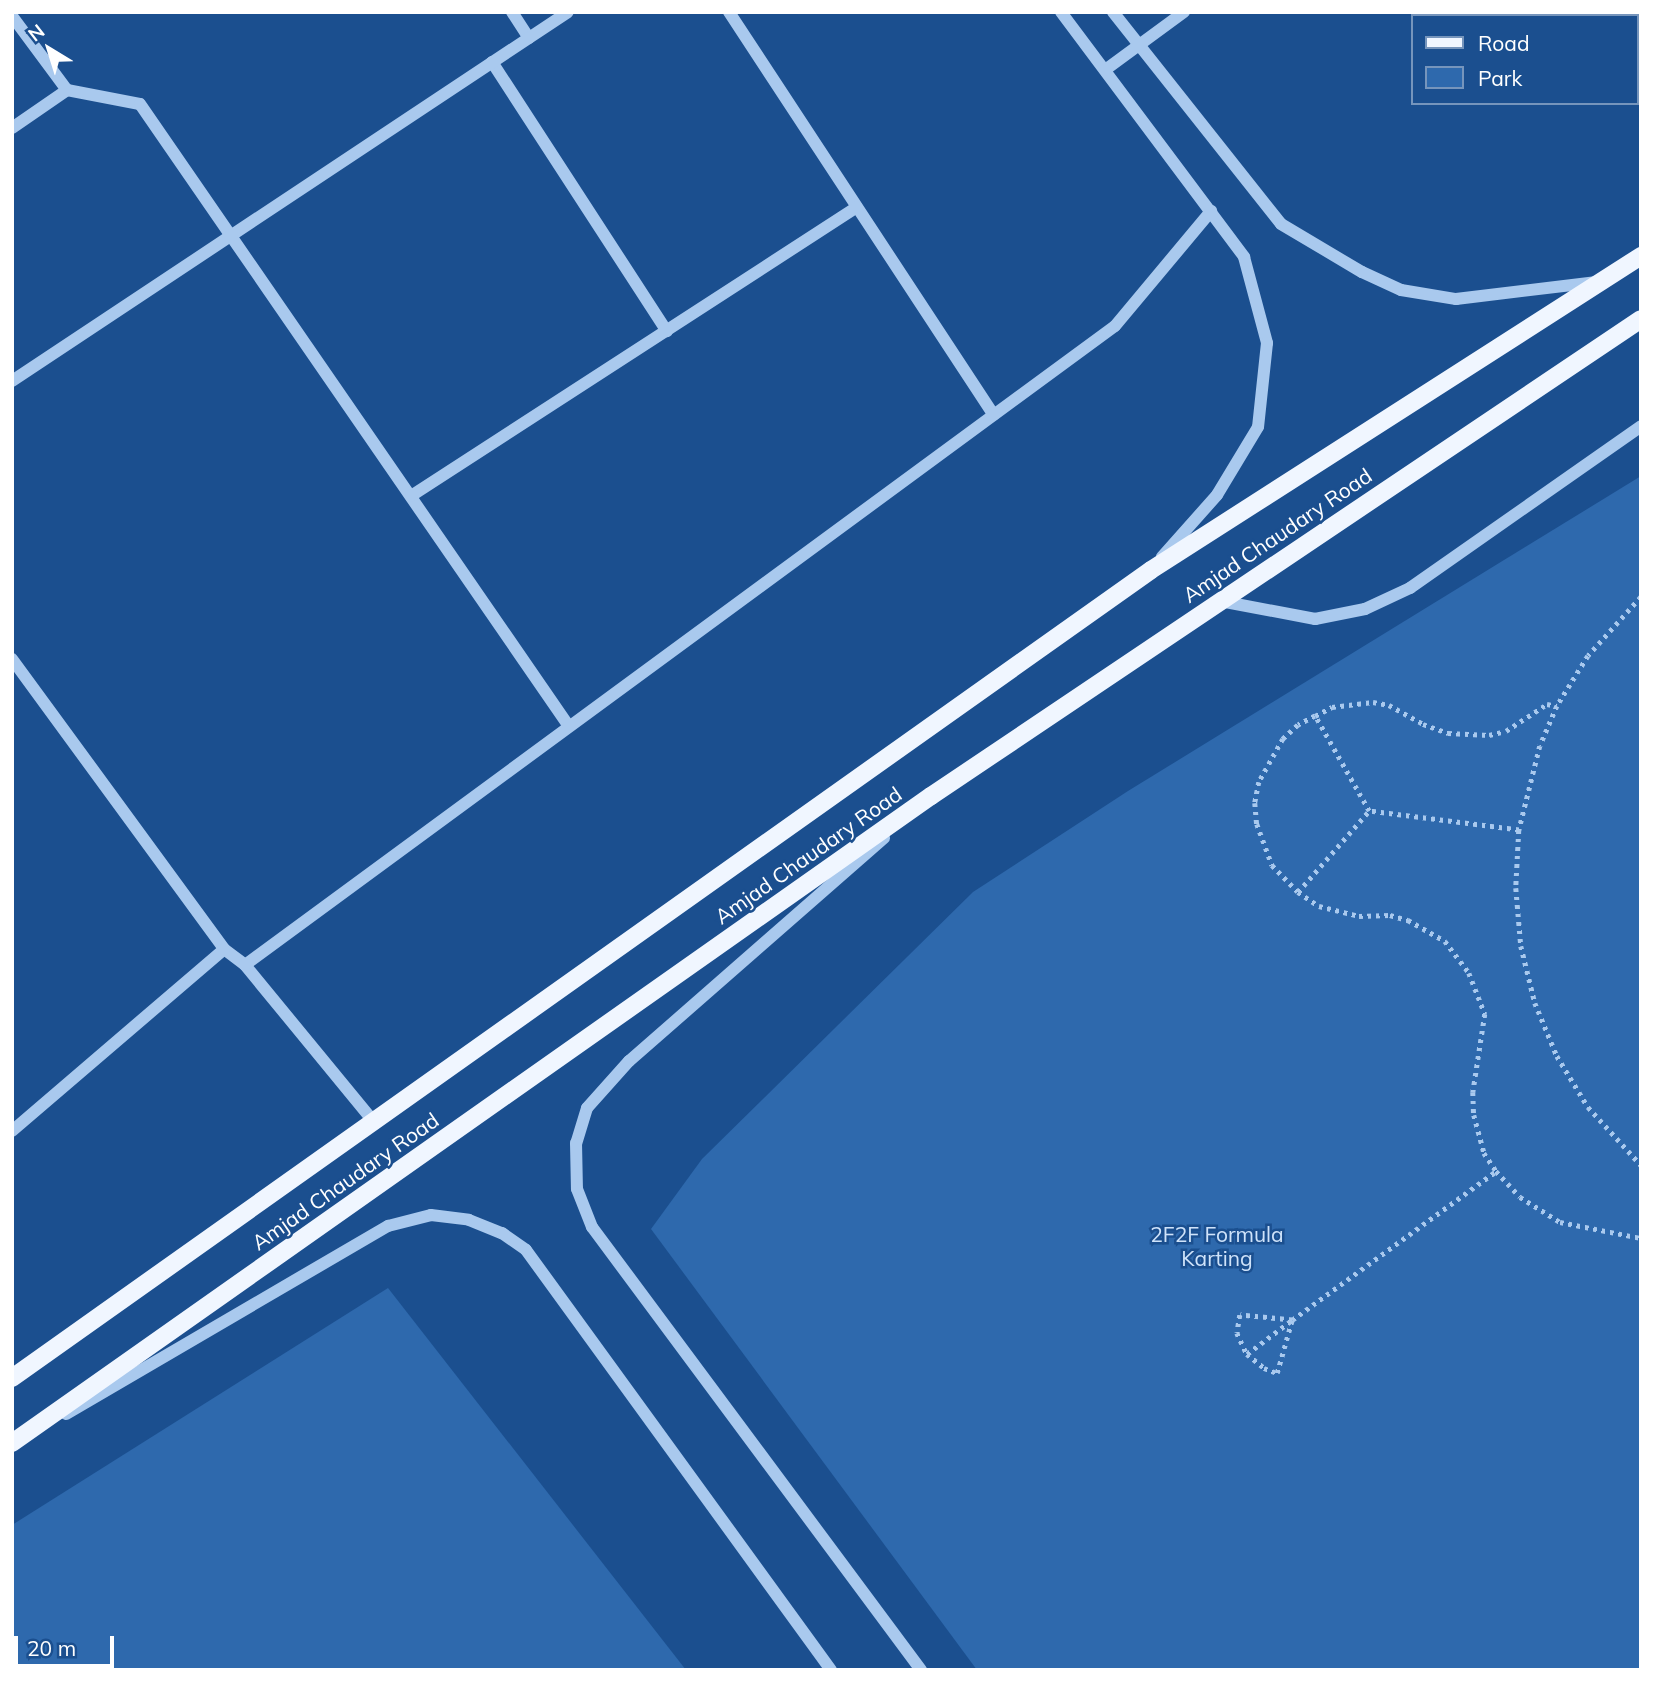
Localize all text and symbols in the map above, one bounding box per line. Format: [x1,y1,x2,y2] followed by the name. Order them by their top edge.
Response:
[14,14,84,84] north arrow
[1412,14,1639,105] legend
[23,19,49,46] text: N
[1478,30,1529,56] text: Road
[1478,65,1522,91] text: Park
[1178,462,1376,608] street label: Amjad Chaudary Road
[710,781,906,929] street label: Amjad Chaudary Road
[247,1107,443,1255] street label: Amjad Chaudary Road
[1150,1221,1284,1271] park label: 2F2F Formula Karting
[18,1622,117,1666] scale bar
[27,1635,76,1661] text: 20 m

